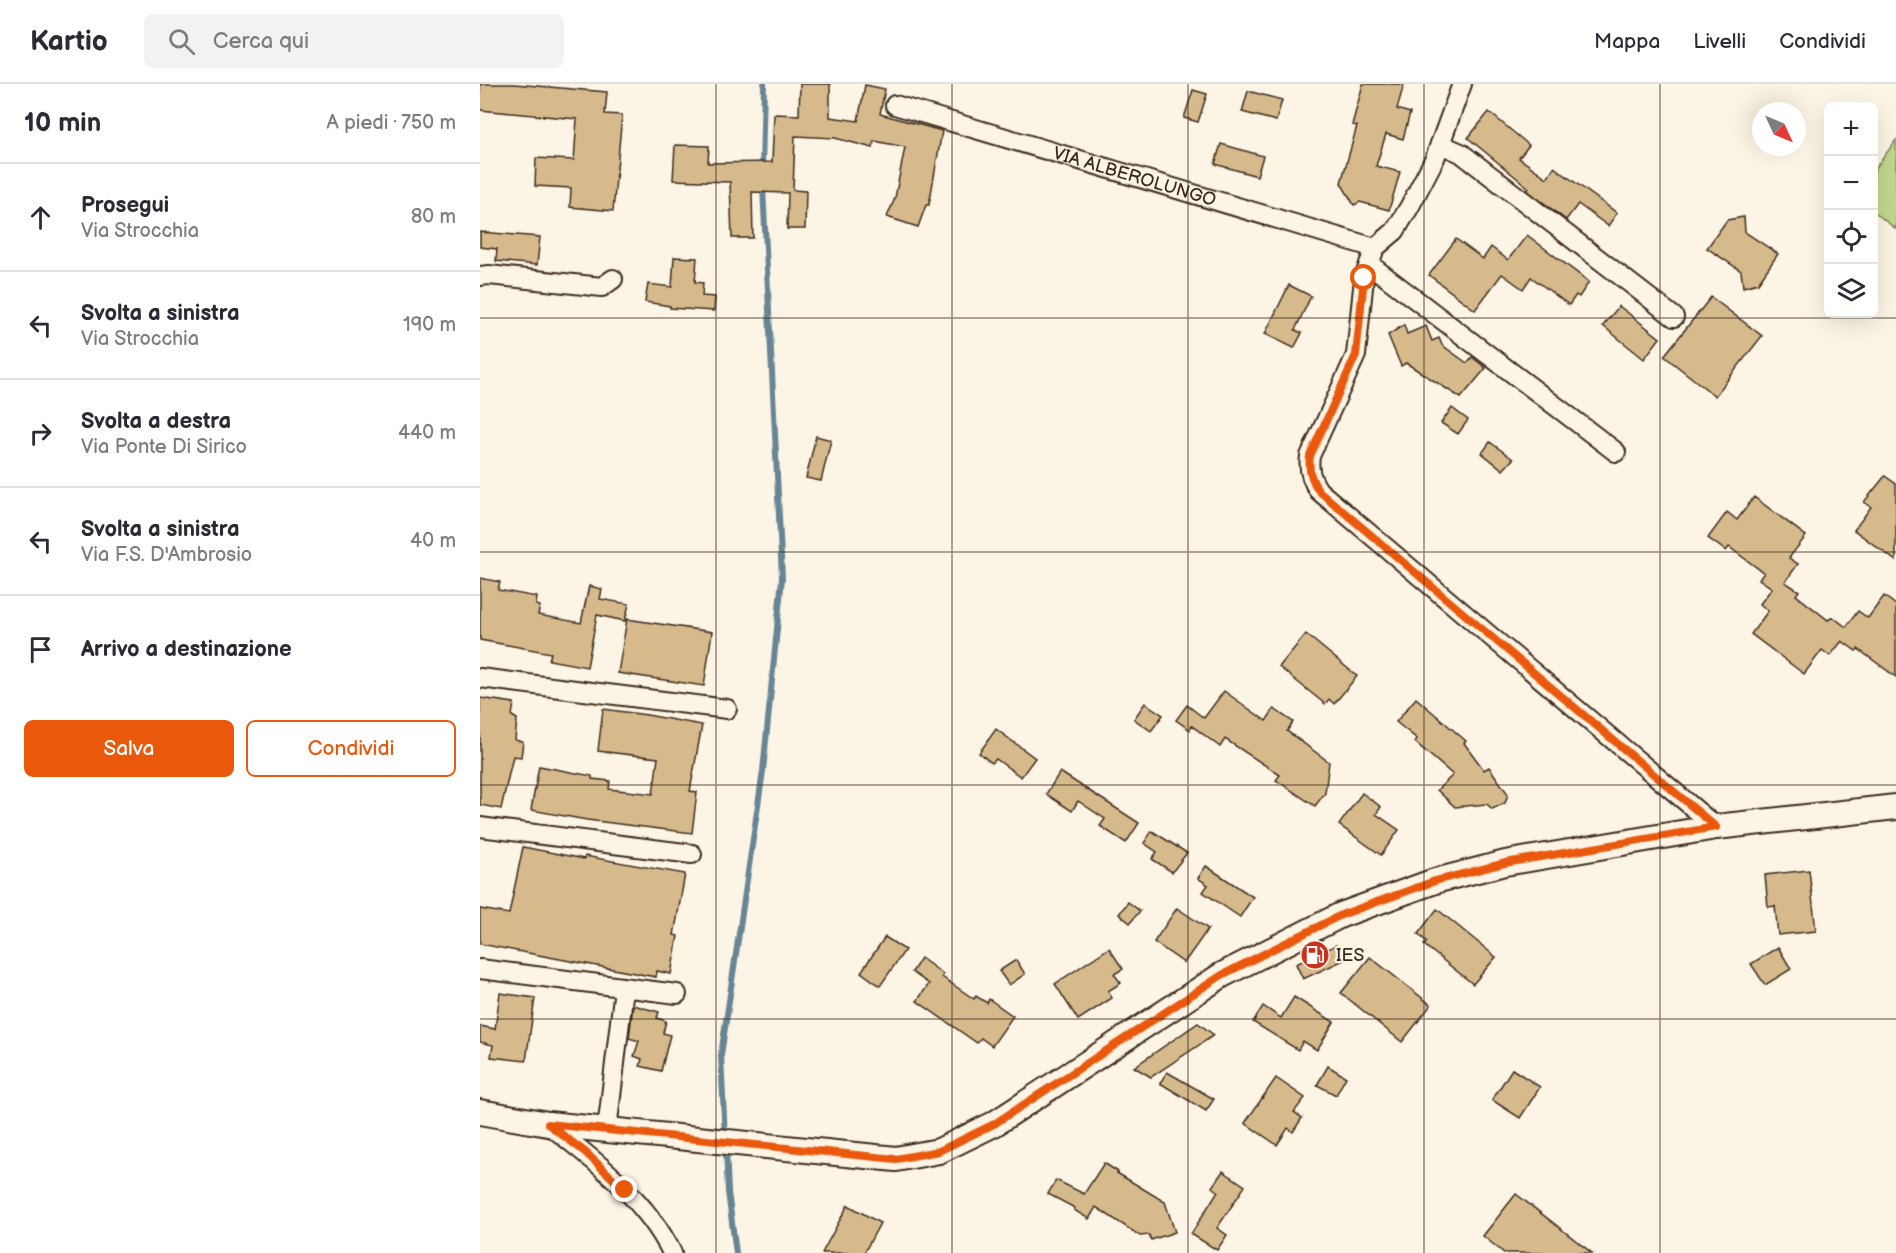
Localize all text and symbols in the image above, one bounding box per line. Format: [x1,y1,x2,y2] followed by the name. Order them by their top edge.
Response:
[144,14,564,68] search box
[30,25,108,58] text: Kartio
[165,25,198,58] icon: search
[213,28,309,55] text: Cerca qui
[1594,29,1660,54] text: Mappa
[1693,29,1746,54] text: Livelli
[1779,29,1866,54] text: Condividi
[1752,102,1806,156] north arrow
[1824,102,1878,318] map controls
[1824,102,1878,156] button: +
[24,108,101,139] text: 10 min
[327,111,456,135] text: A piedi · 750 m
[1051,142,1219,211] street label: VIA ALBEROLUNGO
[1824,156,1878,210] button: −
[81,192,169,219] text: Prosegui
[24,201,57,234] icon: ahead
[411,205,456,229] text: 80 m
[1824,210,1878,264] button: locate
[81,219,199,243] text: Via Strocchia
[1350,264,1376,290] route start
[1824,264,1878,318] button: layers
[81,300,240,327] text: Svolta a sinistra
[24,309,57,342] icon: left
[403,313,456,337] text: 190 m
[81,327,199,351] text: Via Strocchia
[81,408,231,435] text: Svolta a destra
[24,417,57,450] icon: right
[398,421,456,445] text: 440 m
[81,435,247,459] text: Via Ponte Di Sirico
[81,516,240,543] text: Svolta a sinistra
[24,525,57,558] icon: left
[410,529,456,553] text: 40 m
[81,543,252,567] text: Via F.S. D'Ambrosio
[24,633,57,666] icon: arrive
[81,636,292,663] text: Arrivo a destinazione
[24,720,234,777] button: Salva
[246,720,456,777] button: Condividi
[1299,939,1331,971] fuel station icon: IES
[1336,945,1364,966] place label: IES
[611,1176,637,1202] route end

